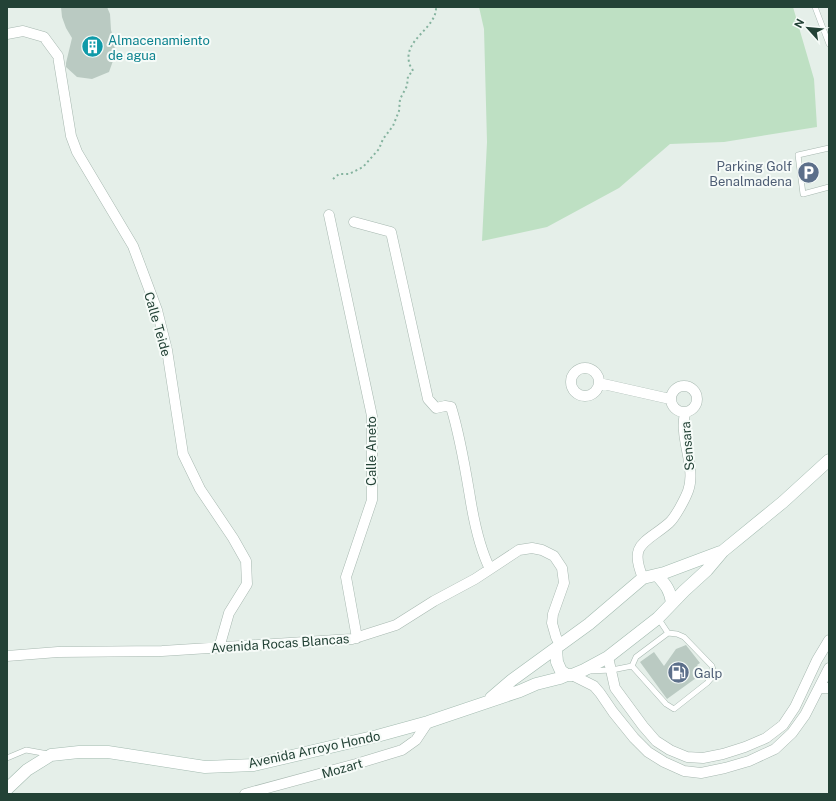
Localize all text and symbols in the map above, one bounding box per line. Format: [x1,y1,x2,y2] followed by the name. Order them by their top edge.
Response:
[788,8,828,48] north arrow
[792,17,806,30] text: N
[108,33,210,63] place label: Almacenamiento de agua
[79,34,105,60] building icon: Almacenamiento de agua
[709,159,792,189] place label: Parking Golf Benalmadena
[795,160,821,186] parking icon: Parking Golf Benalmadena
[141,290,174,358] street label: Calle Teide
[364,416,379,486] street label: Calle Aneto
[678,421,697,471] street label: Sensara
[210,631,350,656] street label: Avenida Rocas Blancas
[665,660,691,686] fuel station icon: Galp
[694,666,723,681] place label: Galp
[247,728,382,771] street label: Avenida Arroyo Hondo
[320,755,364,781] street label: Mozart

